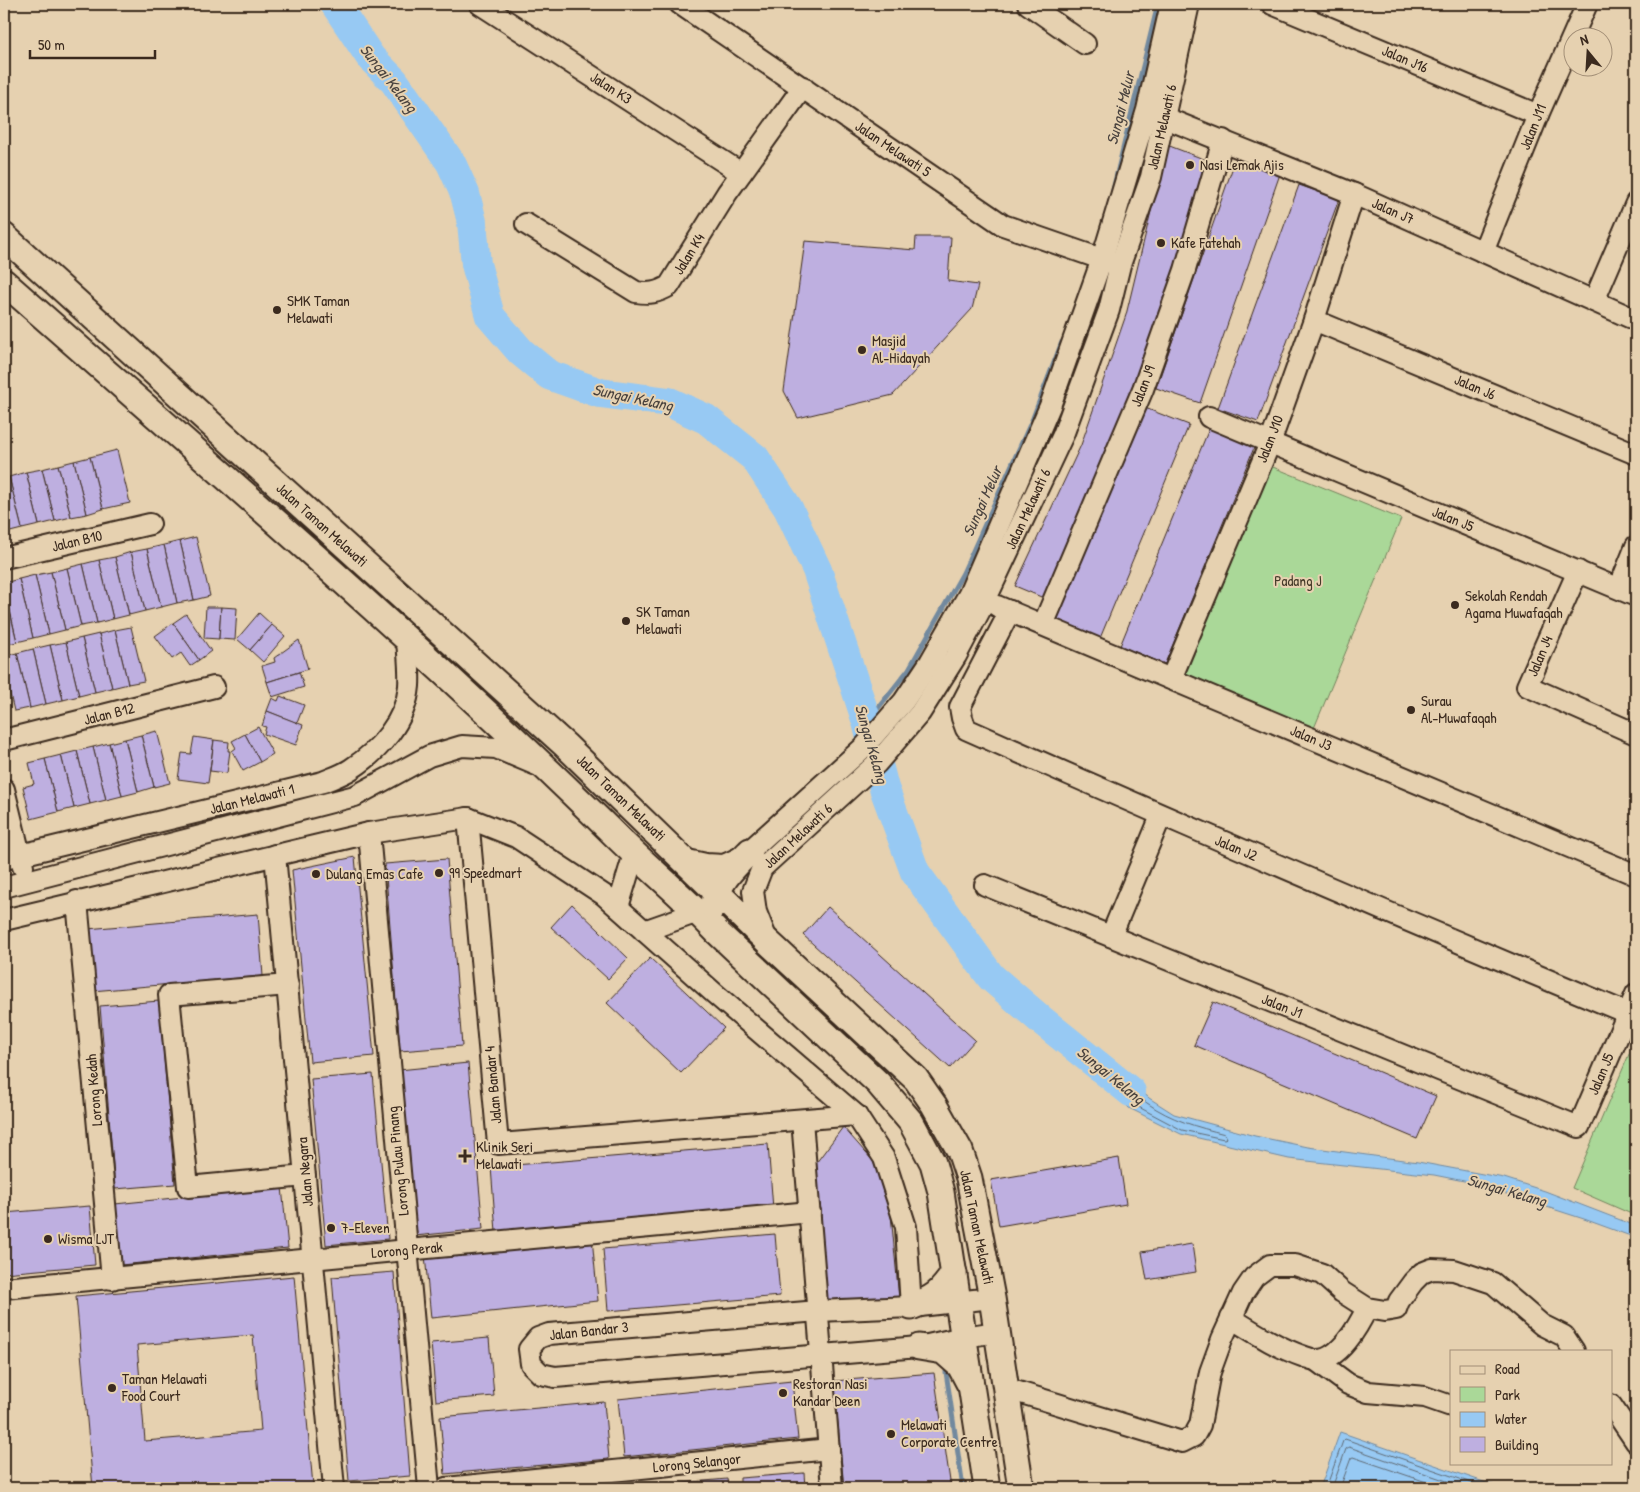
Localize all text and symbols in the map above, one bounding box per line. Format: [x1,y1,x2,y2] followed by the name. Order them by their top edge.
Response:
[30,28,155,60] scale bar
[1562,28,1612,78] north arrow
[1577,29,1591,49] text: N
[38,34,65,55] text: 50 m
[355,39,423,117] water label: Sungai Kelang
[1379,39,1432,78] street label: Jalan J16
[586,66,637,109] street label: Jalan K3
[1100,67,1140,147] water label: Sungai Melur
[1141,82,1182,172] street label: Jalan Melawati 6
[1514,101,1551,153] street label: Jalan J11
[851,115,936,182] street label: Jalan Melawati 5
[1200,154,1284,175] place label: Nasi Lemak Ajis
[1184,159,1196,171] marker: Nasi Lemak Ajis
[1369,192,1418,229] street label: Jalan J7
[668,229,710,278] street label: Jalan K4
[1171,232,1241,253] place label: Kafe Fatehah
[1155,237,1167,249] marker: Kafe Fatehah
[287,290,350,328] place label: SMK Taman Melawati
[271,304,283,316] marker: SMK Taman Melawati
[872,330,930,368] place label: Masjid Al-Hidayah
[856,344,868,356] marker: Masjid Al-Hidayah
[1125,362,1160,409] street label: Jalan J9
[1451,368,1499,405] street label: Jalan J6
[591,378,676,416] water label: Sungai Kelang
[1251,412,1288,466] street label: Jalan J10
[957,461,1008,539] water label: Sungai Melur
[1000,465,1055,553] street label: Jalan Melawati 6
[272,478,373,572] street label: Jalan Taman Melawati
[1429,501,1478,537] street label: Jalan J5
[50,524,105,557] street label: Jalan B10
[1274,570,1322,591] park label: Padang J
[1465,585,1563,623] place label: Sekolah Rendah Agama Muwafaqah
[1449,599,1461,611] marker: Sekolah Rendah Agama Muwafaqah
[636,601,690,639] place label: SK Taman Melawati
[620,615,632,627] marker: SK Taman Melawati
[1522,632,1558,680] street label: Jalan J4
[1421,690,1497,728] place label: Surau Al-Muwafaqah
[81,697,136,730] street label: Jalan B12
[850,702,894,787] water label: Sungai Kelang
[1405,704,1417,716] marker: Surau Al-Muwafaqah
[1287,719,1336,756] street label: Jalan J3
[572,749,671,846] street label: Jalan Taman Melawati
[207,778,296,819] street label: Jalan Melawati 1
[759,798,837,873] street label: Jalan Melawati 6
[1212,829,1261,866] street label: Jalan J2
[449,862,522,883] place label: 99 Speedmart
[326,863,423,884] place label: Dulang Emas Cafe
[433,867,445,879] marker: 99 Speedmart
[310,868,322,880] marker: Dulang Emas Cafe
[1259,988,1306,1023] street label: Jalan J1
[1073,1041,1150,1110] water label: Sungai Kelang
[479,1045,506,1125] street label: Jalan Bandar 4
[1582,1049,1619,1098] street label: Jalan J5
[80,1053,107,1127] street label: Lorong Kedah
[381,1105,414,1217] street label: Lorong Pulau Pinang
[291,1136,318,1208] street label: Jalan Negara
[476,1136,533,1174] place label: Klinik Seri Melawati
[458,1149,472,1163] marker: Klinik Seri Melawati
[955,1168,1000,1286] street label: Jalan Taman Melawati
[1465,1168,1550,1212] water label: Sungai Kelang
[341,1217,390,1238] place label: 7-Eleven
[325,1222,337,1234] marker: 7-Eleven
[58,1228,115,1249] place label: Wisma LJT
[42,1233,54,1245] marker: Wisma LJT
[370,1236,443,1263] street label: Lorong Perak
[548,1316,630,1345] street label: Jalan Bandar 3
[1450,1350,1612,1464] legend
[1495,1358,1520,1379] text: Road
[121,1368,207,1406] place label: Taman Melawati Food Court
[793,1373,868,1411] place label: Restoran Nasi Kandar Deen
[106,1382,118,1394] marker: Taman Melawati Food Court
[1495,1384,1520,1405] text: Park
[777,1387,789,1399] marker: Restoran Nasi Kandar Deen
[1495,1408,1527,1429] text: Water
[901,1414,998,1452] place label: Melawati Corporate Centre
[885,1428,897,1440] marker: Melawati Corporate Centre
[1495,1434,1539,1455] text: Building
[652,1447,742,1478] street label: Lorong Selangor

